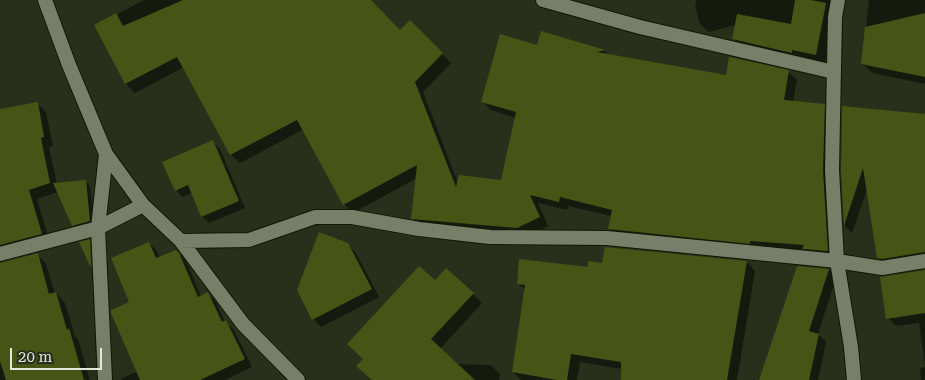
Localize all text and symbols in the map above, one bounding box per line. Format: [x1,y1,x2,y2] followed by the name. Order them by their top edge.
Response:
[12,338,105,370] scale bar
[18,348,52,366] text: 20 m

